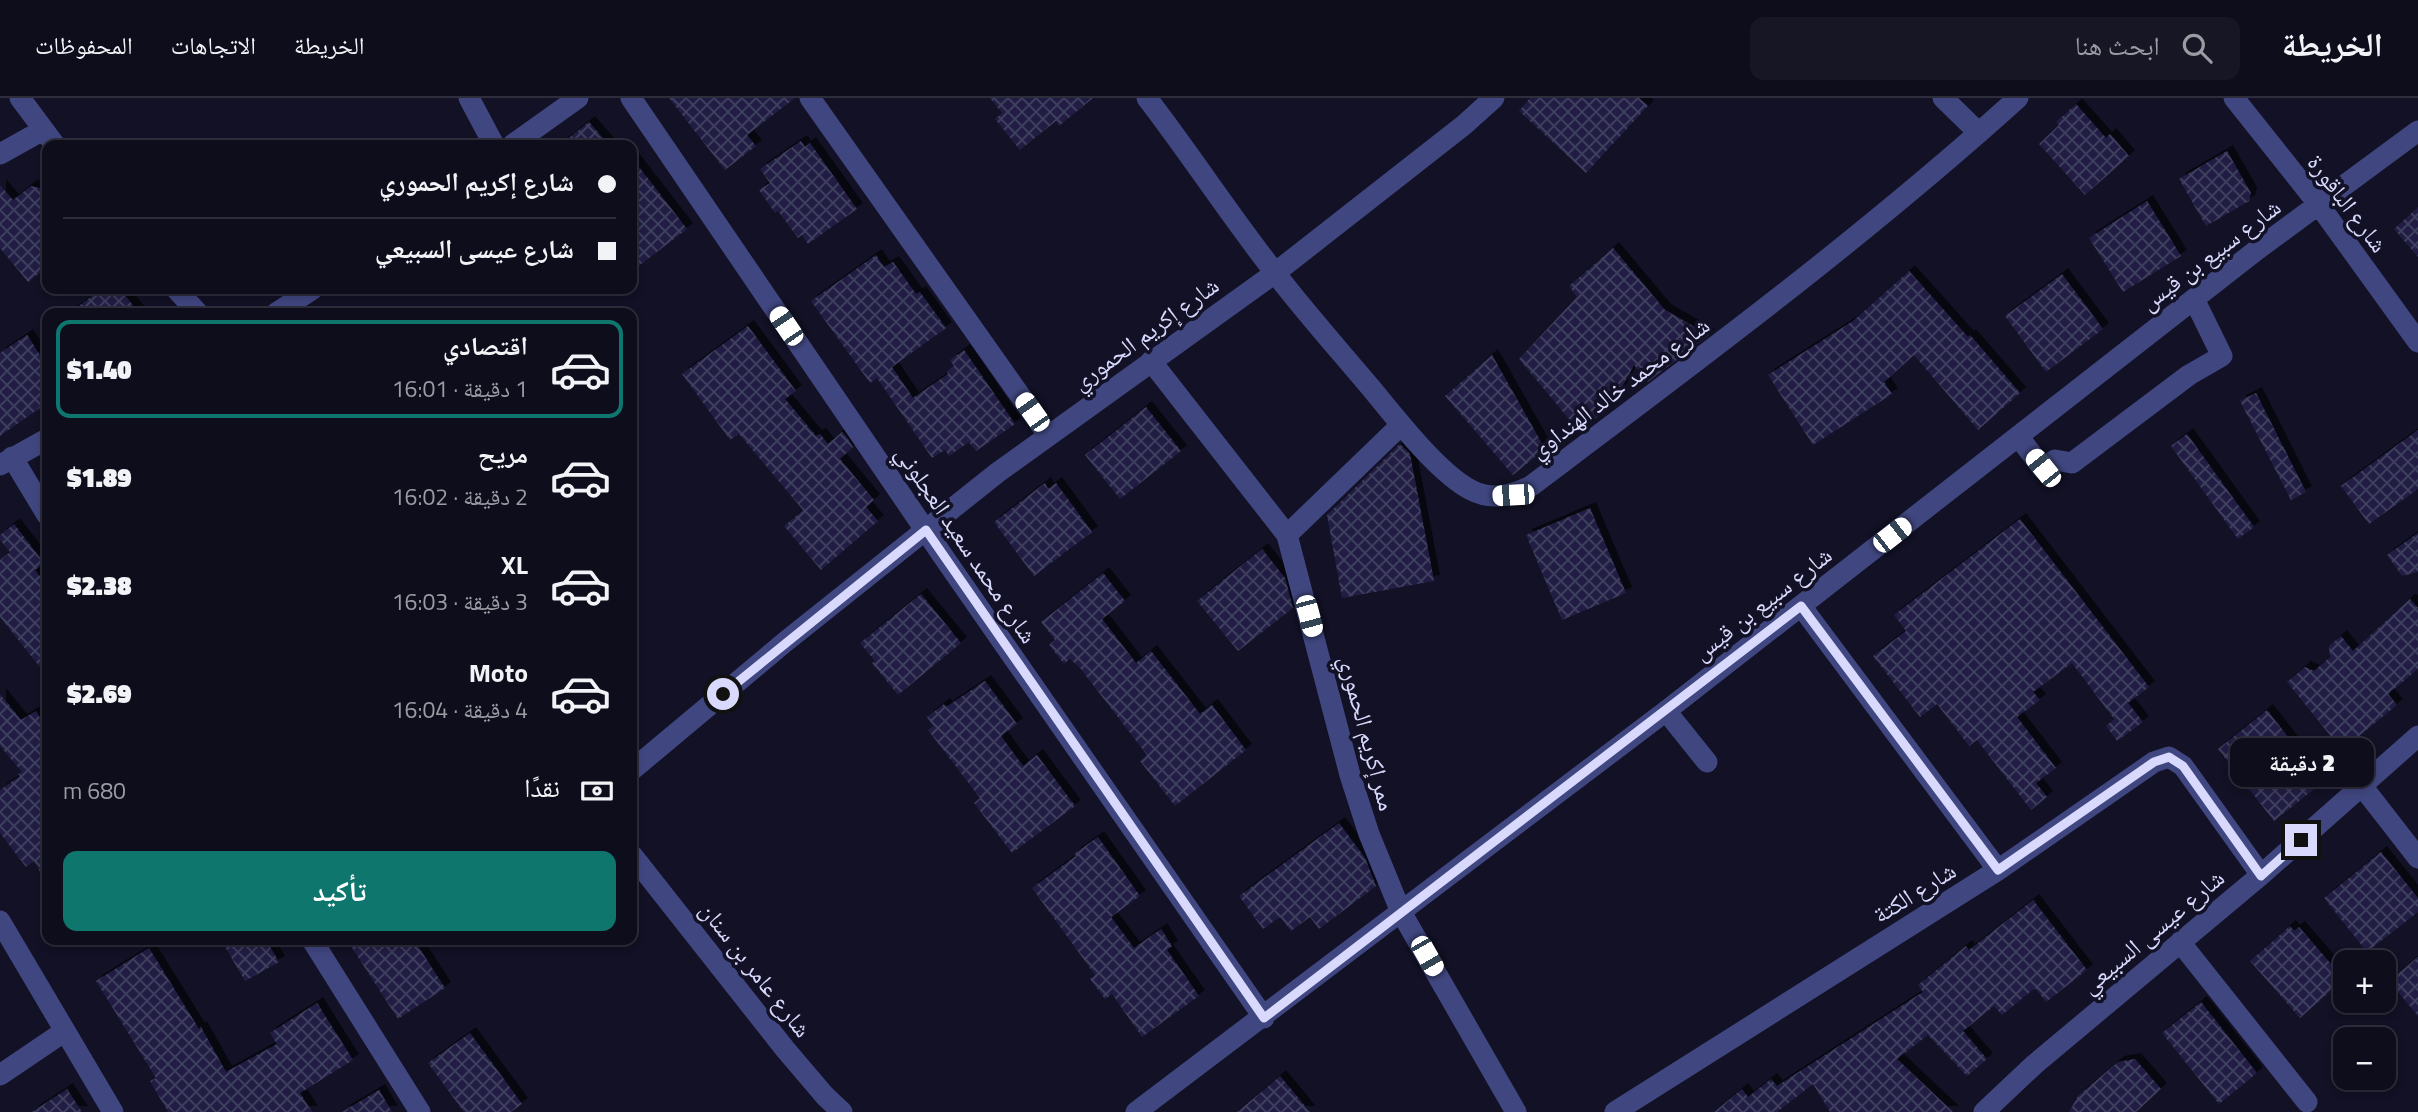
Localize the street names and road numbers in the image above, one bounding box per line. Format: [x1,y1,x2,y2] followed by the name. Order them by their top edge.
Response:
[2299,146,2397,260] street label: شارع الباقورة
[2132,189,2288,319] street label: شارع سبيع بن قيس
[1064,267,1227,401] street label: شارع إكريم الحموري
[1521,307,1718,469] street label: شارع محمد خالد الهنداوي
[885,438,1047,652] street label: شارع محمد سعيد العجلوني
[1685,537,1839,669] street label: شارع سبيع بن قيس
[1328,651,1406,815] street label: ممر إكريم الحموري
[1865,852,1963,932] street label: شارع الكتة
[2072,860,2233,1004] street label: شارع عيسى السبيعي
[691,893,821,1045] street label: شارع عامر بن سنان

